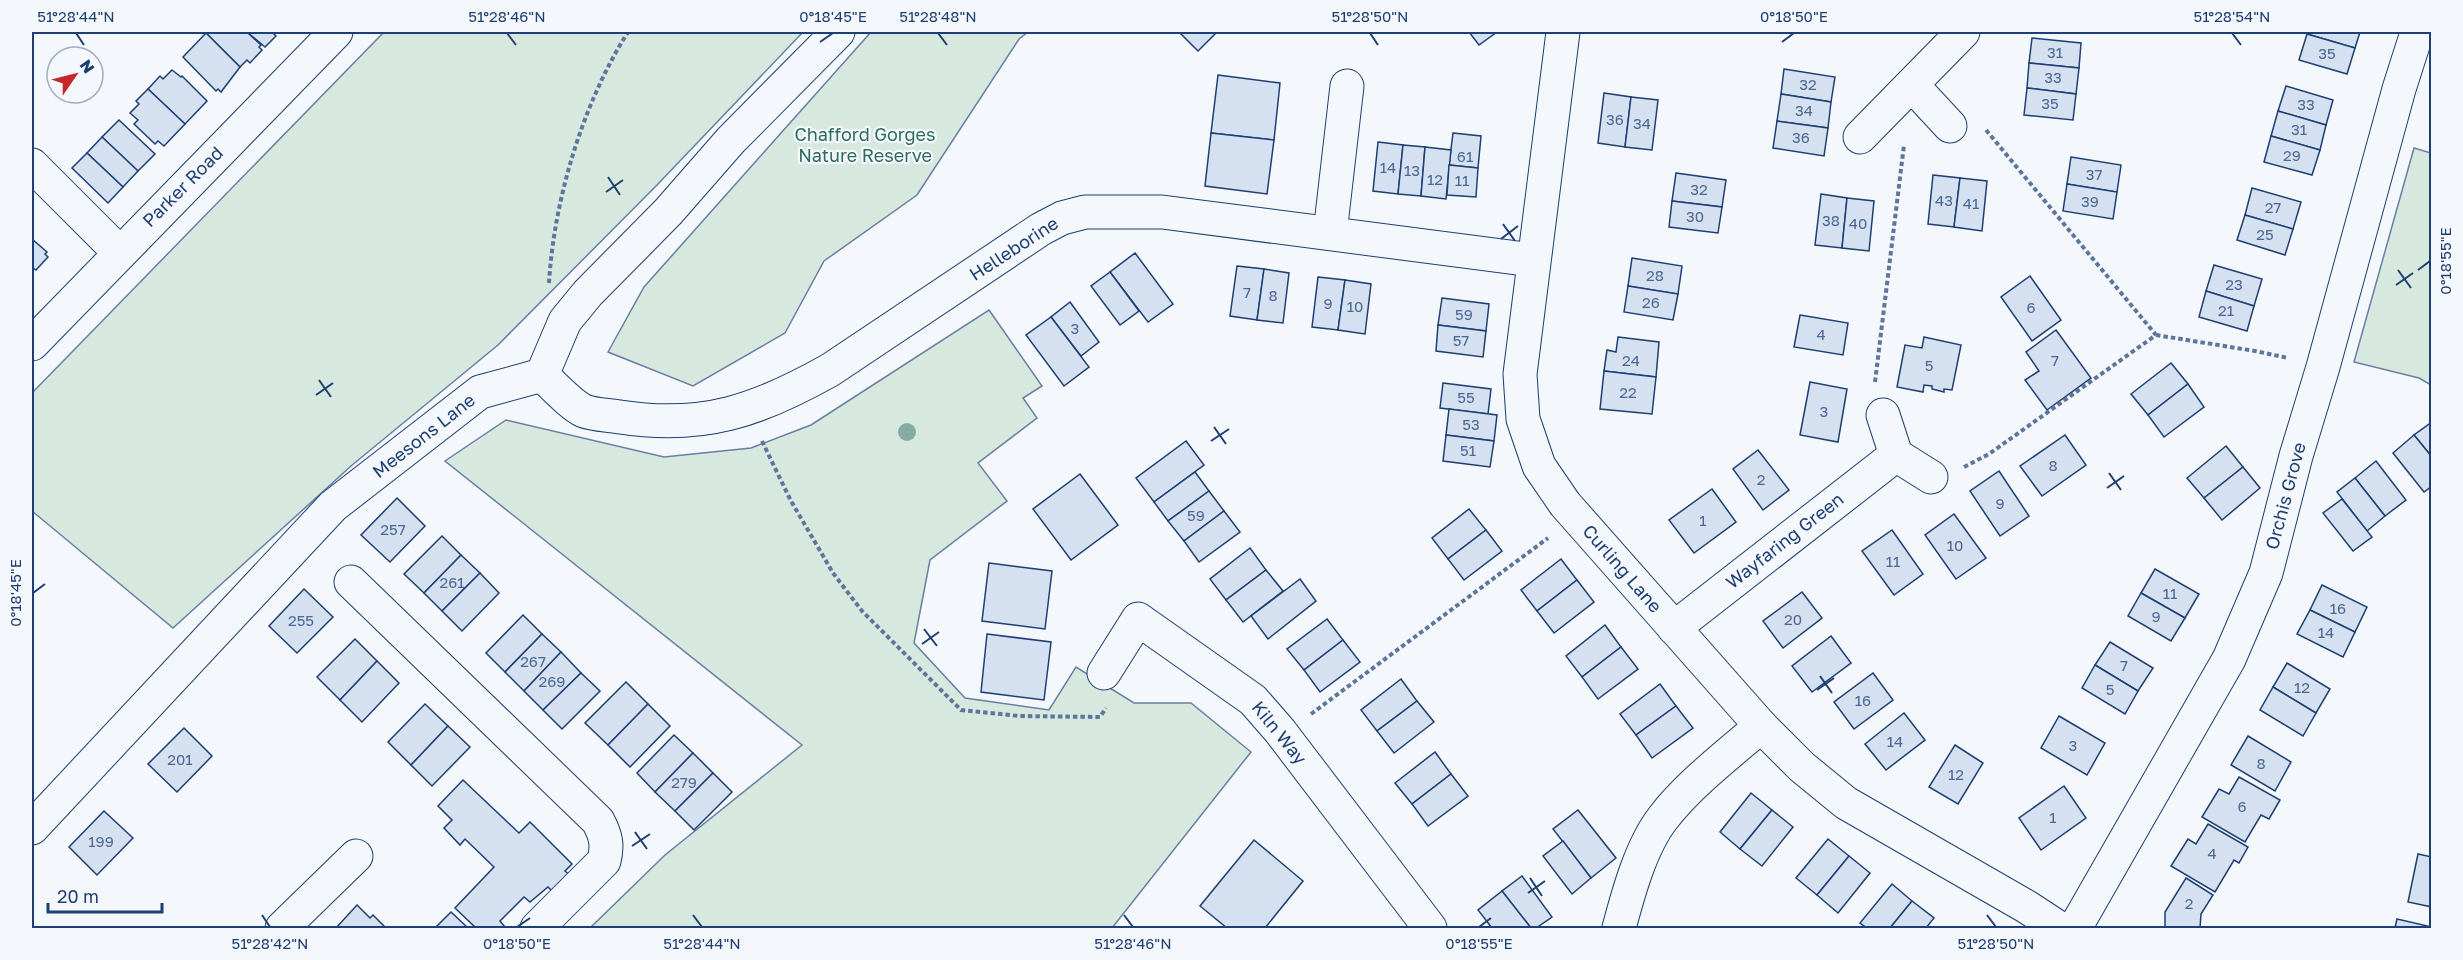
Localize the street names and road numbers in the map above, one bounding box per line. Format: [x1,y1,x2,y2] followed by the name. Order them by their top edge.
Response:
[138,142,227,231] street label: Parker Road
[965,211,1062,285] street label: Helleborine
[368,388,479,482] street label: Meesons Lane
[2260,440,2310,552] street label: Orchis Grove
[1721,487,1848,593] street label: Wayfaring Green
[1579,520,1667,617] street label: Curling Lane
[1248,696,1312,768] street label: Kiln Way

